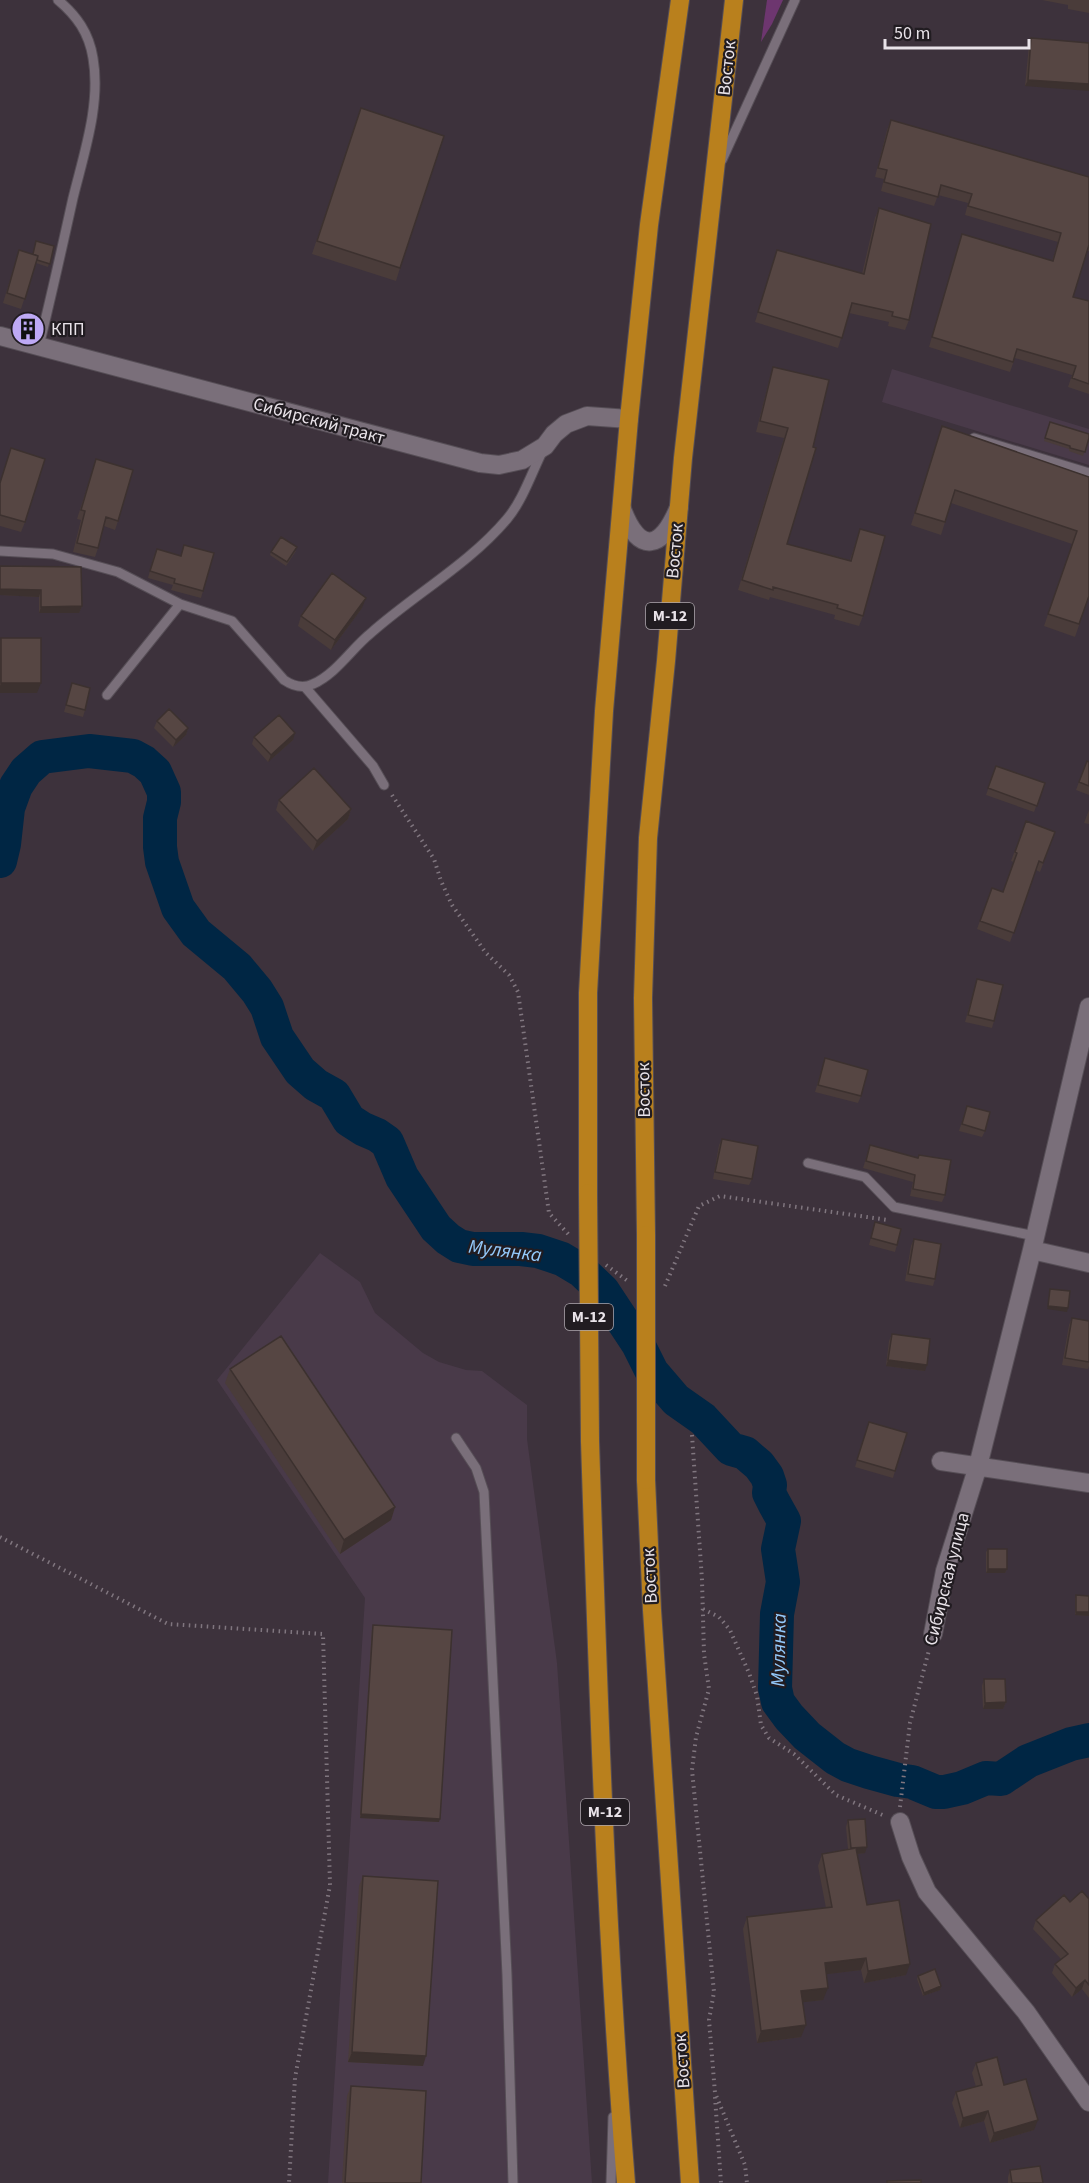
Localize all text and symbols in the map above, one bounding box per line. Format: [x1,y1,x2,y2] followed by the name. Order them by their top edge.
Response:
[885,12,1029,50] scale bar
[894,21,930,46] text: 50 m
[712,39,742,97] street label: Восток
[10,311,46,347] building icon: КПП
[51,317,85,342] place label: КПП
[250,391,388,451] street label: Сибирский тракт
[660,522,690,580] street label: Восток
[646,603,694,629] road number: М-12
[631,1062,657,1118] street label: Восток
[467,1233,544,1269] water label: Мулянка
[565,1304,613,1330] road number: М-12
[918,1510,976,1648] street label: Сибирская улица
[636,1548,664,1604] street label: Восток
[764,1613,794,1687] water label: Мулянка
[581,1799,629,1825] road number: М-12
[668,2033,696,2089] street label: Восток

